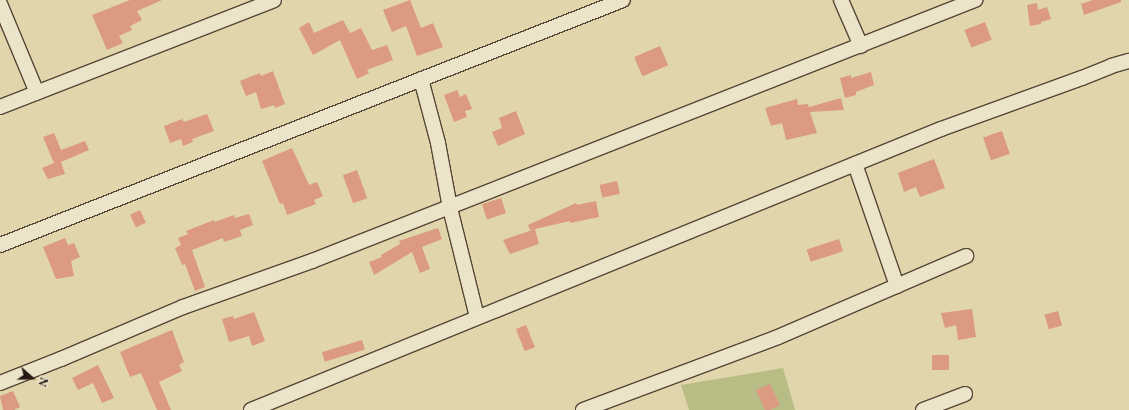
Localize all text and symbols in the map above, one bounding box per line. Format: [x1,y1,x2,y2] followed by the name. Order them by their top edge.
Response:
[12,358,52,398] north arrow
[35,376,51,389] text: N

